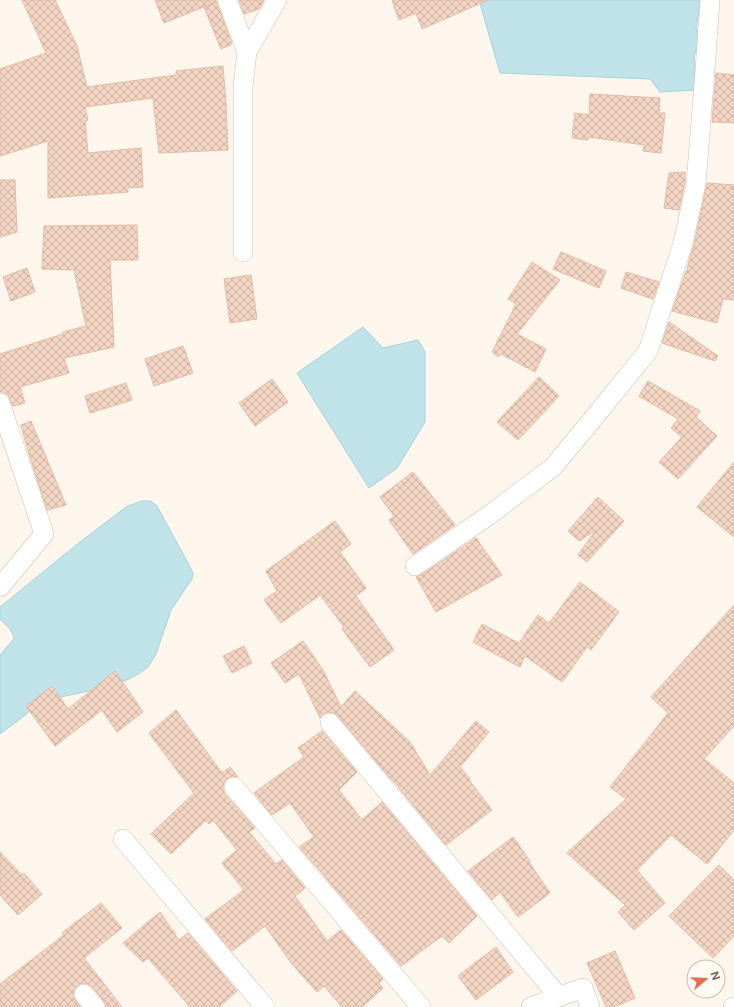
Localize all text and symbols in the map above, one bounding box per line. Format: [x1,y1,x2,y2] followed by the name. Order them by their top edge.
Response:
[686,959,726,999] north arrow
[708,970,723,982] text: N

